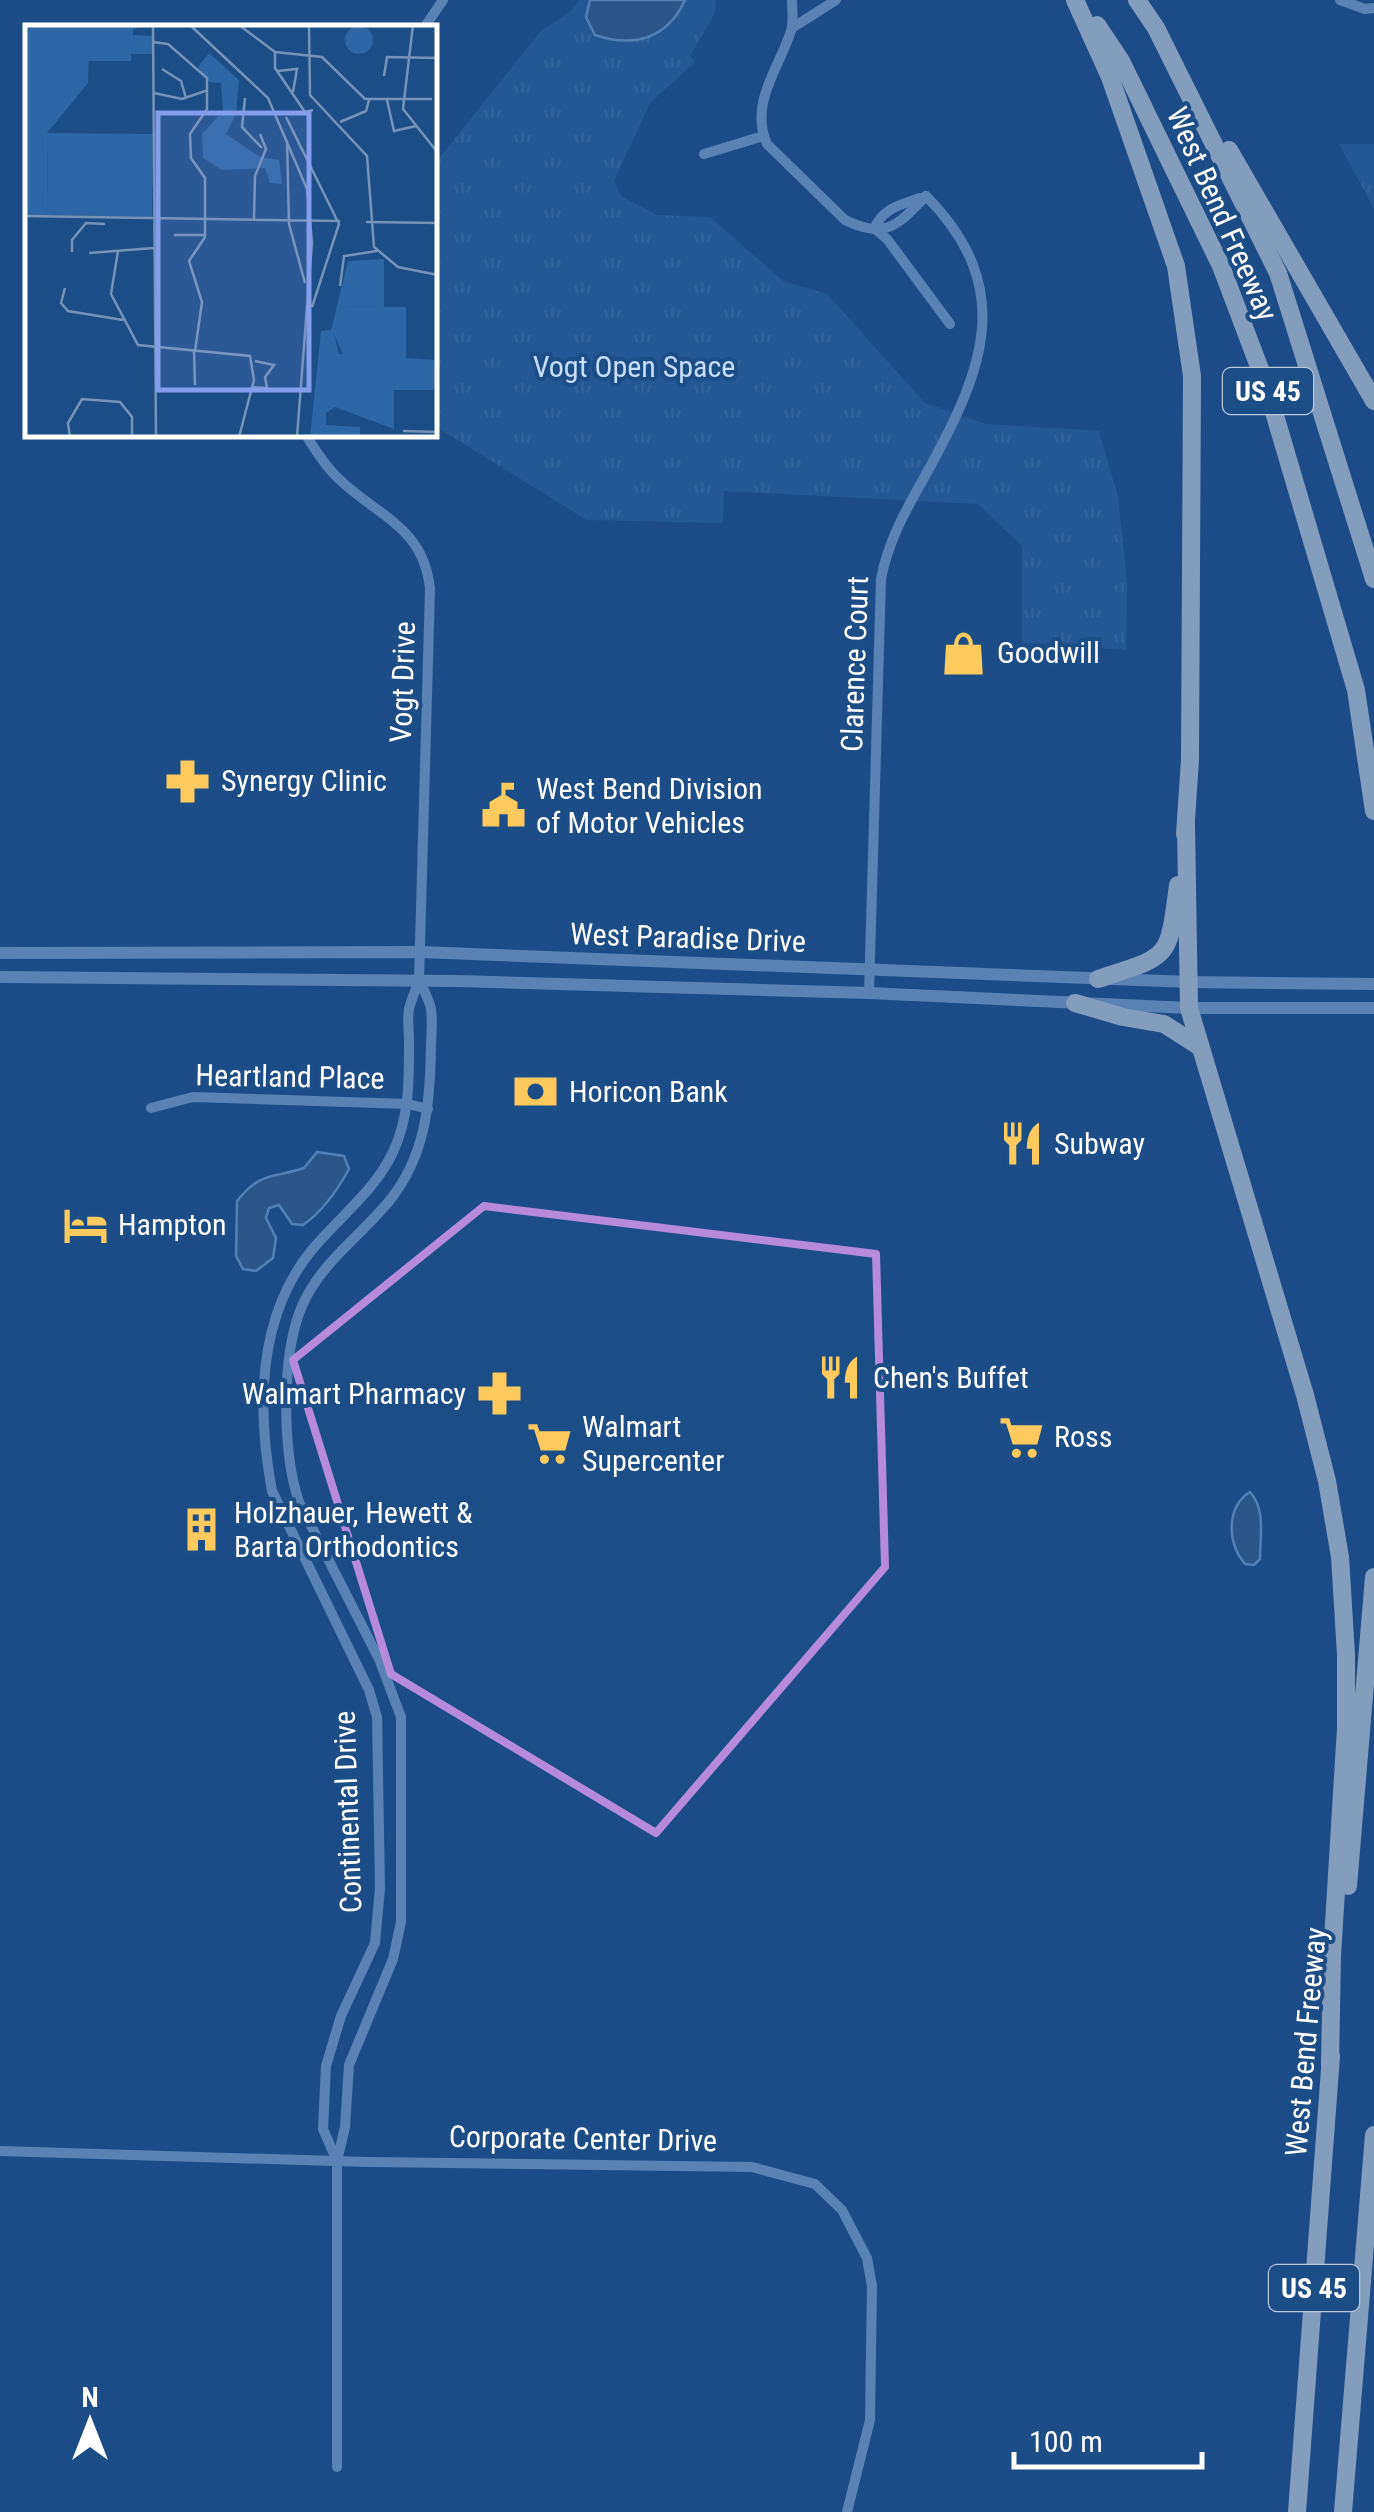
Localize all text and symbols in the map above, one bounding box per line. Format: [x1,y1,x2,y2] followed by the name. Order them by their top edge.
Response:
[25,25,438,438] inset map
[1160,102,1285,326] street label: West Bend Freeway
[533,349,735,384] park label: Vogt Open Space
[1223,368,1313,414] road number: US 45
[834,576,875,752] street label: Clarence Court
[383,621,422,743] street label: Vogt Drive
[940,629,988,677] shop icon: Goodwill
[997,635,1100,670] place label: Goodwill
[164,757,212,805] pharmacy icon: Synergy Clinic
[221,763,387,798] place label: Synergy Clinic
[536,771,763,840] place label: West Bend Division of Motor Vehicles
[479,782,527,830] public building icon: West Bend Division of Motor Vehicles
[570,916,807,959] street label: West Paradise Drive
[195,1057,385,1096] street label: Heartland Place
[512,1068,560,1116] bank icon: Horicon Bank
[569,1074,728,1109] place label: Horicon Bank
[997,1120,1045,1168] restaurant icon: Subway
[1054,1126,1145,1161] place label: Subway
[61,1201,109,1249] hotel icon: Hampton
[118,1207,227,1242] place label: Hampton
[816,1354,864,1402] restaurant icon: Chen's Buffet
[873,1360,1029,1395] place label: Chen's Buffet
[475,1370,523,1418] pharmacy icon: Walmart Pharmacy
[242,1376,466,1411] place label: Walmart Pharmacy
[582,1409,724,1478] place label: Walmart Supercenter
[997,1413,1045,1461] supermarket icon: Ross
[1054,1419,1112,1454] place label: Ross
[525,1420,573,1468] supermarket icon: Walmart Supercenter
[234,1495,473,1564] place label: Holzhauer, Hewett & Barta Orthodontics
[177,1506,225,1554] building icon: Holzhauer, Hewett & Barta Orthodontics
[326,1710,369,1914] street label: Continental Drive
[1278,1926,1333,2158] street label: West Bend Freeway
[449,2119,717,2158] street label: Corporate Center Drive
[1269,2265,1359,2311] road number: US 45
[40,2372,140,2472] north arrow
[81,2381,99,2414] text: N
[1014,2407,1202,2469] scale bar
[1029,2424,1103,2459] text: 100 m

